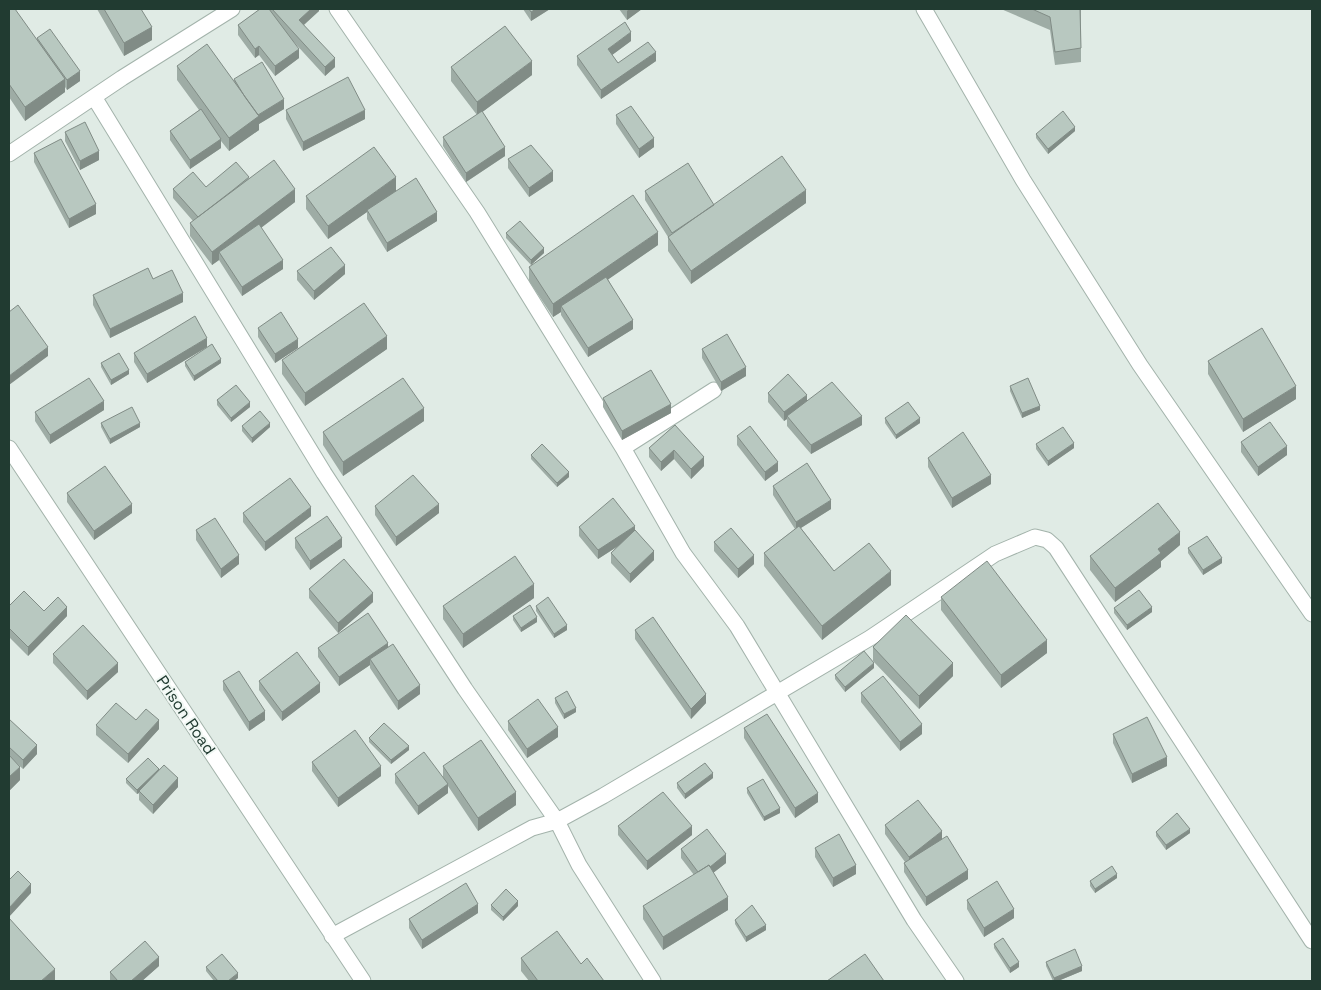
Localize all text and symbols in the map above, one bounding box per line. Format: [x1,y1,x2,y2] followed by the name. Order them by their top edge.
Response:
[152,671,220,759] street label: Prison Road

